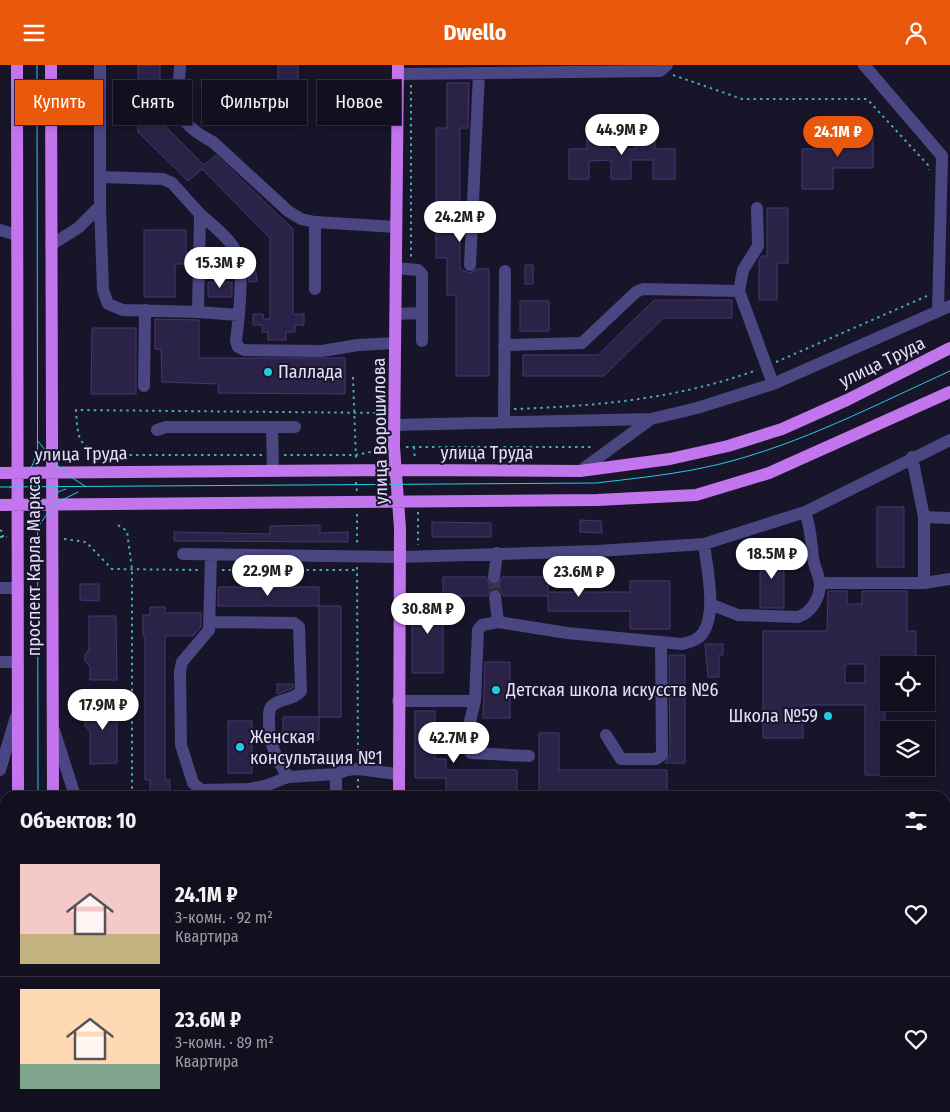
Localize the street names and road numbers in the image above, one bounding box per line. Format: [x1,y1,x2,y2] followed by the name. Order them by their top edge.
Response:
[835,332,929,392] street label: улица Труда
[368,357,392,505] street label: улица Ворошилова
[34,442,128,466] street label: улица Труда
[441,442,534,464] street label: улица Труда
[23,476,45,656] street label: проспект Карла Маркса

